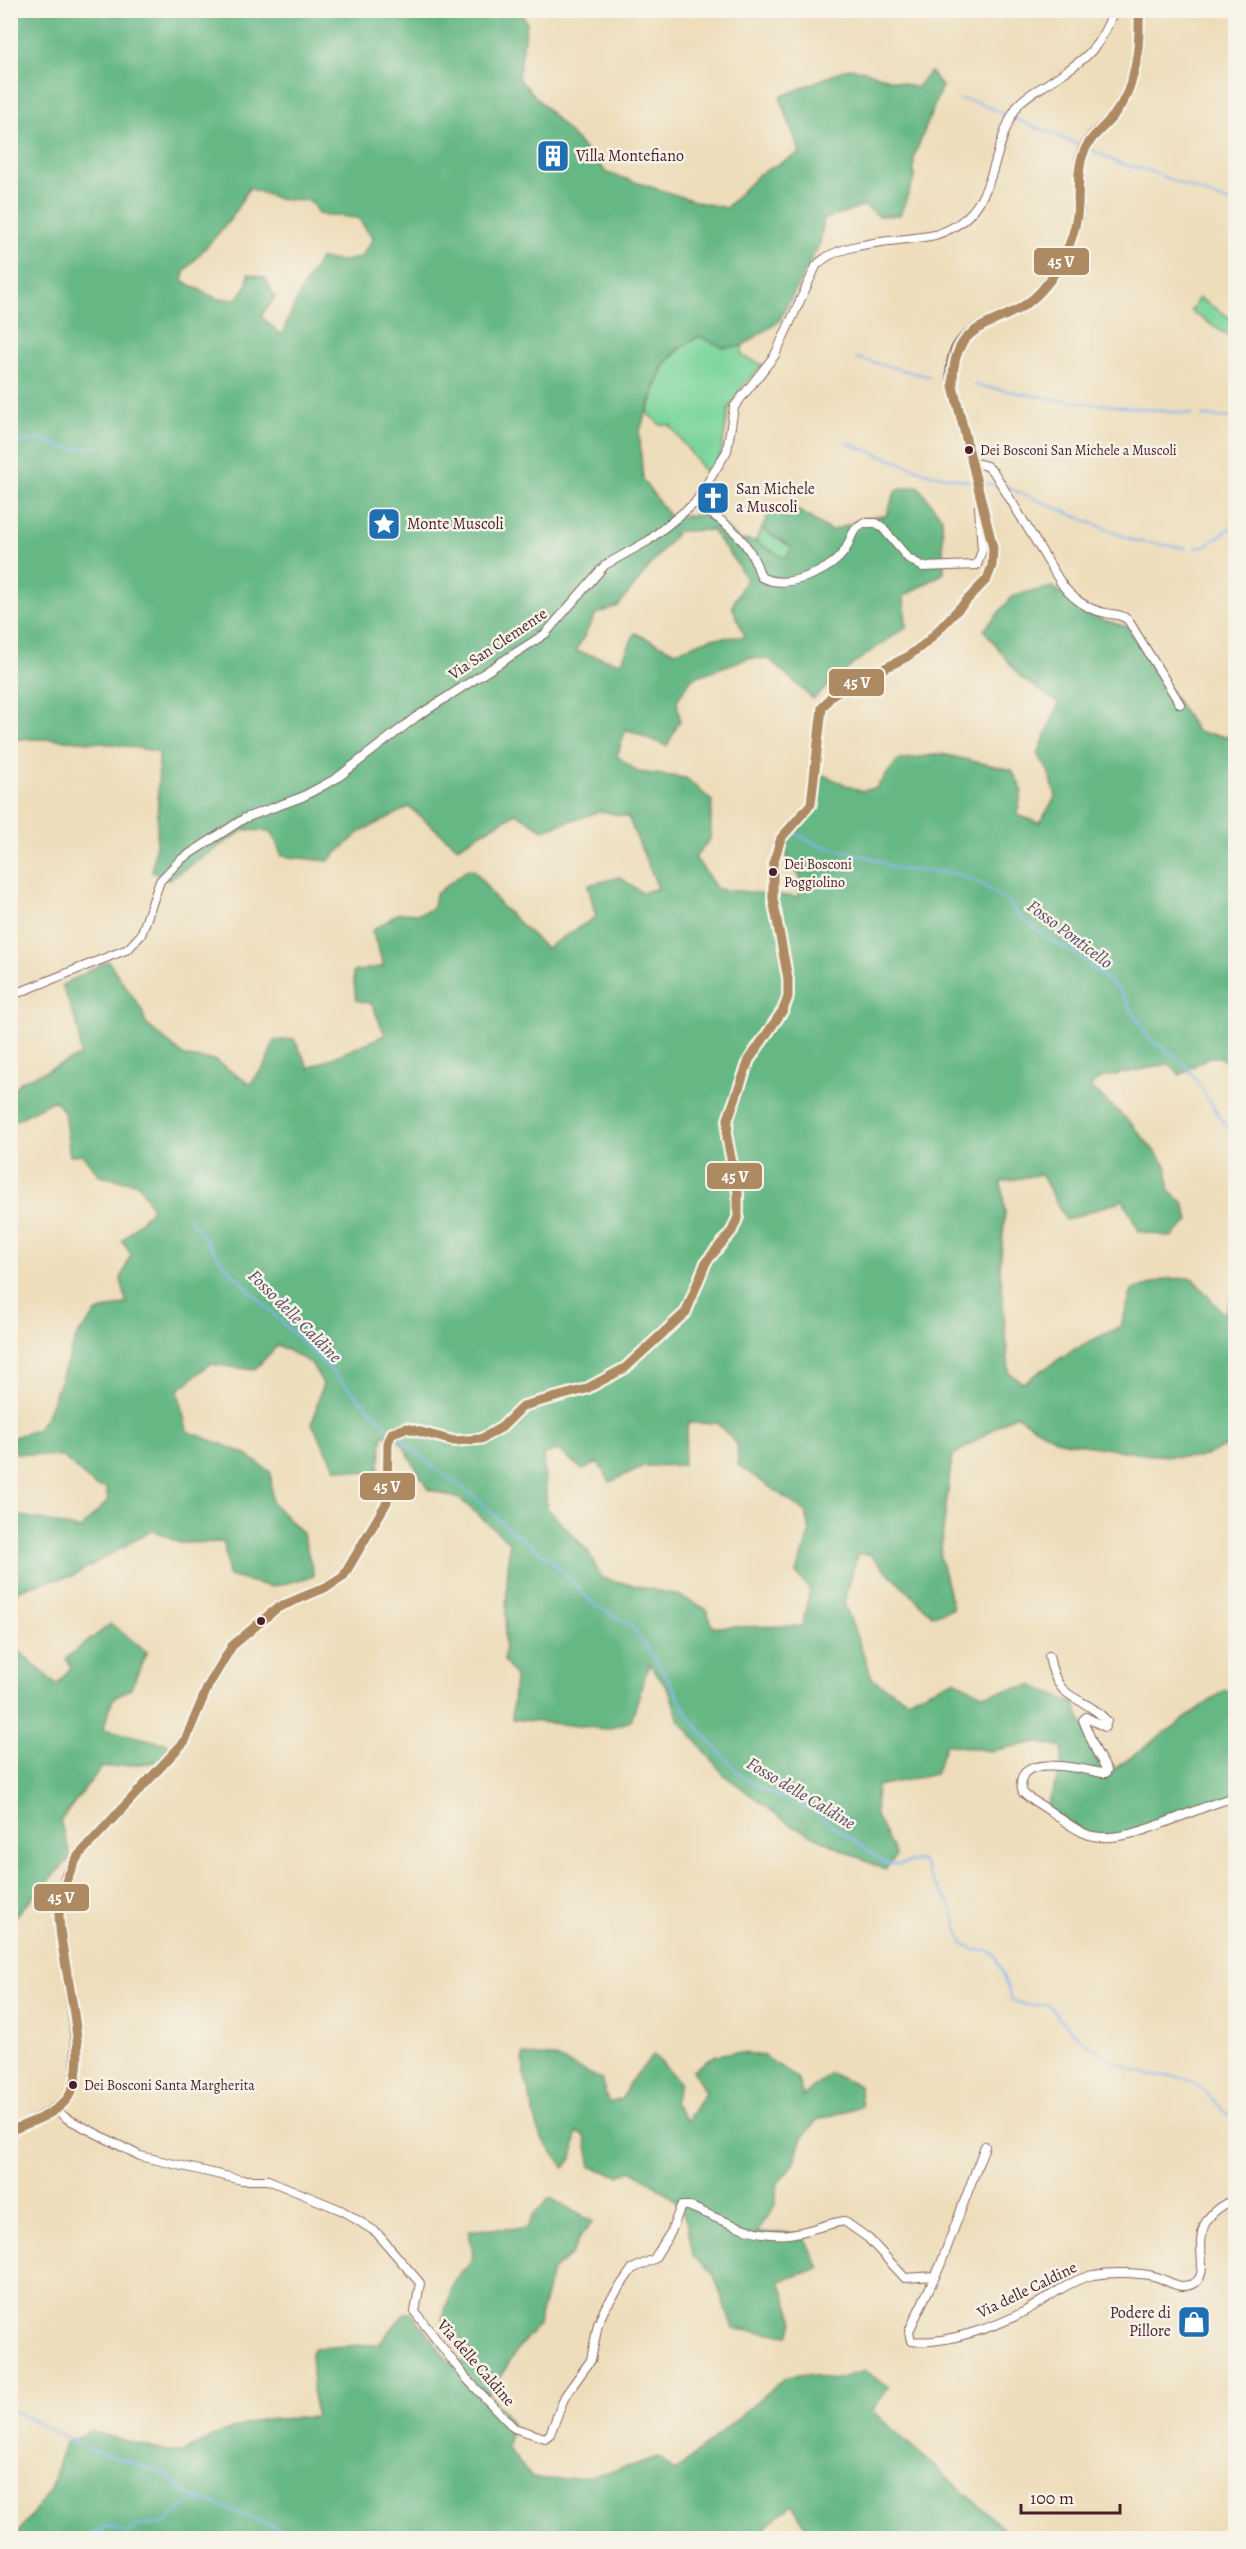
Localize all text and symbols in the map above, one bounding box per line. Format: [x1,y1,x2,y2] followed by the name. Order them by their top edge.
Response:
[535,138,571,174] building icon: Villa Montefiano
[575,145,684,167] place label: Villa Montefiano
[1033,247,1090,276] line badge: 45 V
[1047,251,1076,273] text: 45 V
[980,441,1177,460] place label: Dei Bosconi San Michele a Muscoli
[963,444,975,456] marker: Dei Bosconi San Michele a Muscoli
[736,478,815,518] place label: San Michele a Muscoli
[695,480,731,516] church icon: San Michele a Muscoli
[366,506,402,542] place icon: Monte Muscoli
[407,513,504,535] place label: Monte Muscoli
[444,603,552,686] street label: Via San Clemente
[828,668,885,697] line badge: 45 V
[843,672,872,694] text: 45 V
[784,855,852,892] place label: Dei Bosconi Poggiolino
[767,866,779,878] marker: Dei Bosconi Poggiolino
[1022,894,1118,974] water label: Fosso Ponticello
[706,1162,763,1190] line badge: 45 V
[721,1166,750,1188] text: 45 V
[243,1264,347,1368] water label: Fosso delle Caldine
[359,1472,416,1501] line badge: 45 V
[373,1476,402,1498] text: 45 V
[255,1615,267,1627] unlabelled marker
[742,1751,860,1835] water label: Fosso delle Caldine
[33,1883,90,1912] line badge: 45 V
[47,1887,76,1909] text: 45 V
[84,2076,255,2095] place label: Dei Bosconi Santa Margherita
[67,2079,79,2091] marker: Dei Bosconi Santa Margherita
[972,2256,1081,2324] street label: Via delle Caldine
[1110,2302,1171,2342] place label: Podere di Pillore
[1176,2304,1212,2340] shop icon: Podere di Pillore
[431,2314,520,2411] street label: Via delle Caldine
[1021,2477,1120,2515] scale bar
[1030,2486,1074,2510] text: 100 m

